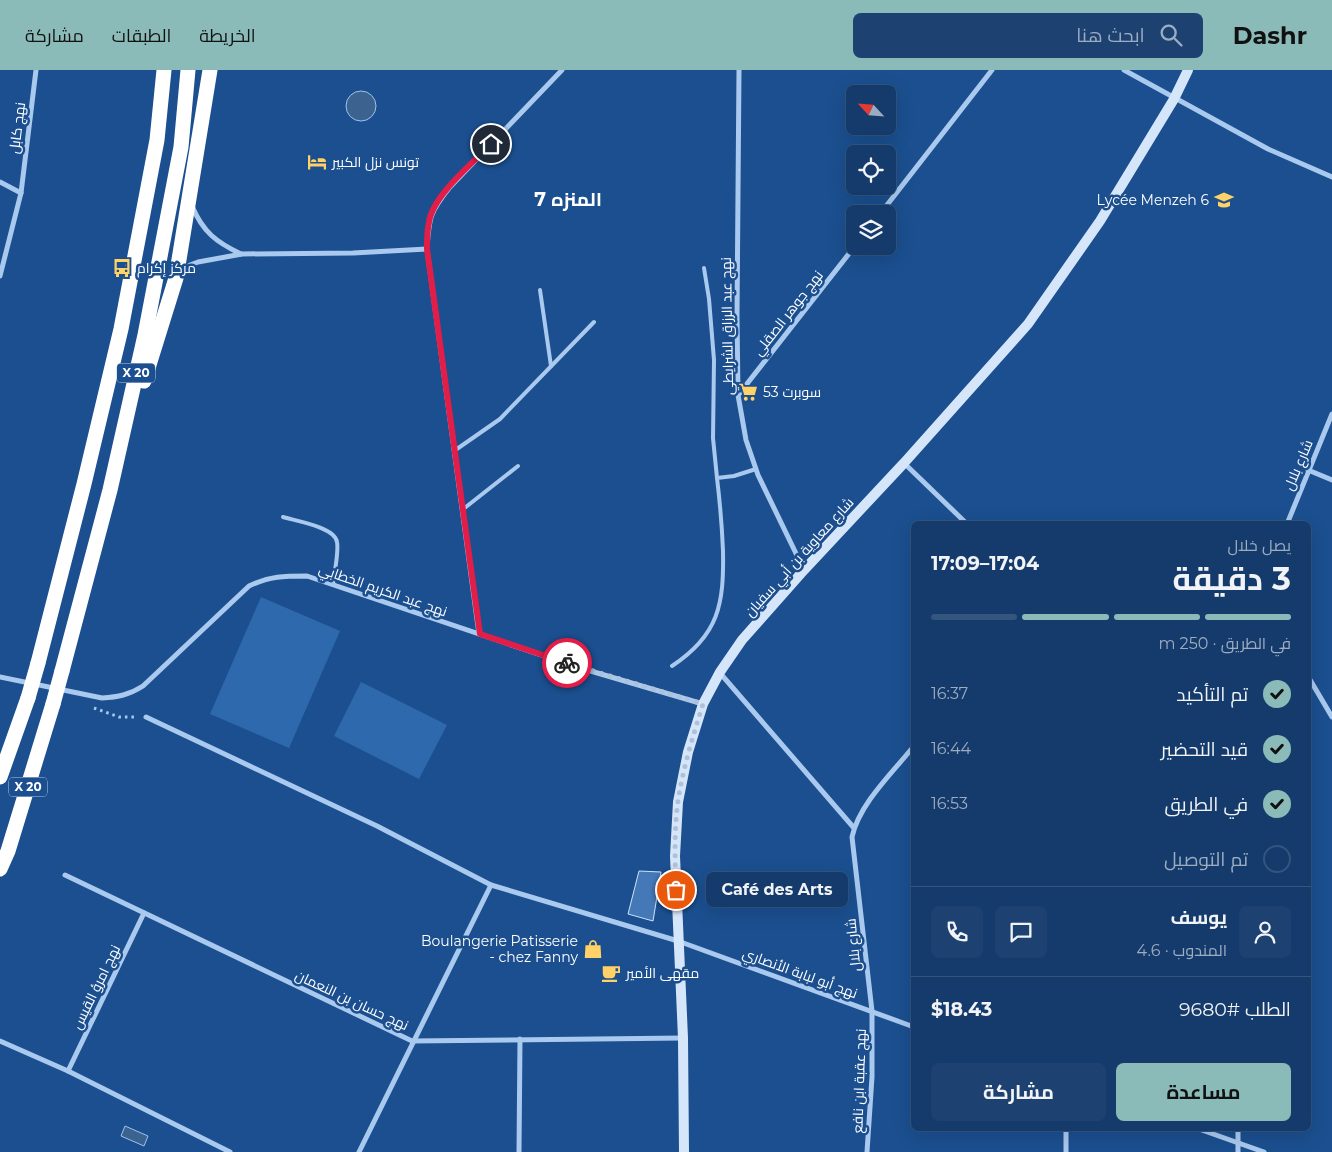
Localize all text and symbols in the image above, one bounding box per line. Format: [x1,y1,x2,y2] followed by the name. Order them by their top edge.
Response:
[853,13,1203,58] search box
[1157,21,1185,49] icon: search
[1233,21,1307,50] text: Dashr
[1076,24,1145,47] text: ابحث هنا
[25,25,84,47] text: مشاركة
[112,25,171,47] text: الطبقات
[199,25,256,47] text: الخريطة
[846,85,896,135] north arrow
[846,85,896,255] map controls
[5,101,29,155] street label: نهج كابل
[470,123,512,165] pin
[477,130,505,158] icon: home
[846,145,896,195] button: locate
[306,151,328,173] hotel icon: تونس نزل الكبير
[331,153,419,171] place label: تونس نزل الكبير
[534,188,602,211] district label: المنزه 7
[1213,189,1235,211] school or university icon: Lycée Menzeh 6
[1097,191,1209,209] place label: Lycée Menzeh 6
[846,205,896,255] button: layers
[111,257,133,279] bus stop icon: مركز إكرام
[717,257,740,395] street label: نهج عبد الرزاق الشرايطي
[137,259,196,278] place label: مركز إكرام
[749,267,829,361] street label: نهج جوهر الصقلي
[117,364,155,382] road number: X 20
[737,381,759,403] supermarket icon: سوبرت 53
[763,383,821,401] place label: سوبرت 53
[1279,437,1317,493] street label: شارع بلال
[741,493,860,623] street label: شارع معاوية بن أبي سفيان
[1227,536,1291,555] text: يصل خلال
[931,552,1039,575] text: 17:04–17:09
[1173,559,1291,598] text: 3 دقيقة
[315,560,450,623] street label: نهج عبد الكريم الخطابي
[1158,634,1291,653] text: في الطريق · 250 m
[542,638,592,688] courier
[553,649,581,677] icon: bike
[1263,680,1291,708] icon: check
[1176,683,1248,706] text: تم التأكيد
[931,684,968,703] text: 16:37
[1263,735,1291,763] icon: check
[1161,738,1248,761] text: قيد التحضير
[931,739,971,758] text: 16:44
[9,778,47,796] road number: X 20
[1263,790,1291,818] icon: check
[1165,793,1248,816] text: في الطريق
[931,794,968,813] text: 16:53
[1164,848,1248,871] text: تم التوصيل
[655,869,697,911] pin
[706,872,848,908] callout: Café des Arts
[662,876,690,904] icon: bag
[721,880,833,899] text: Café des Arts
[931,906,983,958] button: phone
[995,906,1047,958] button: chat
[1171,906,1227,929] text: يوسف
[1239,906,1291,958] button: person
[841,918,865,972] street label: شارع بلال
[421,932,578,966] place label: Boulangerie Patisserie - chez Fanny
[582,938,604,960] shop icon: Boulangerie Patisserie - chez Fanny
[1137,941,1227,960] text: المندوب · 4.6
[68,942,124,1032] street label: نهج امرؤ القيس
[739,944,860,1005] street label: نهج أبو لبابة الأنصاري
[600,962,622,984] cafe icon: مقهى الأمير
[625,964,699,982] place label: مقهى الأمير
[292,966,412,1034] street label: نهج حسان بن النعمان
[931,998,992,1021] text: $18.43
[1179,998,1291,1021] text: الطلب #9680
[848,1028,870,1134] street label: نهج عقبة ابن نافع
[931,1063,1106,1121] button: مشاركة
[1116,1063,1291,1121] button: مساعدة

